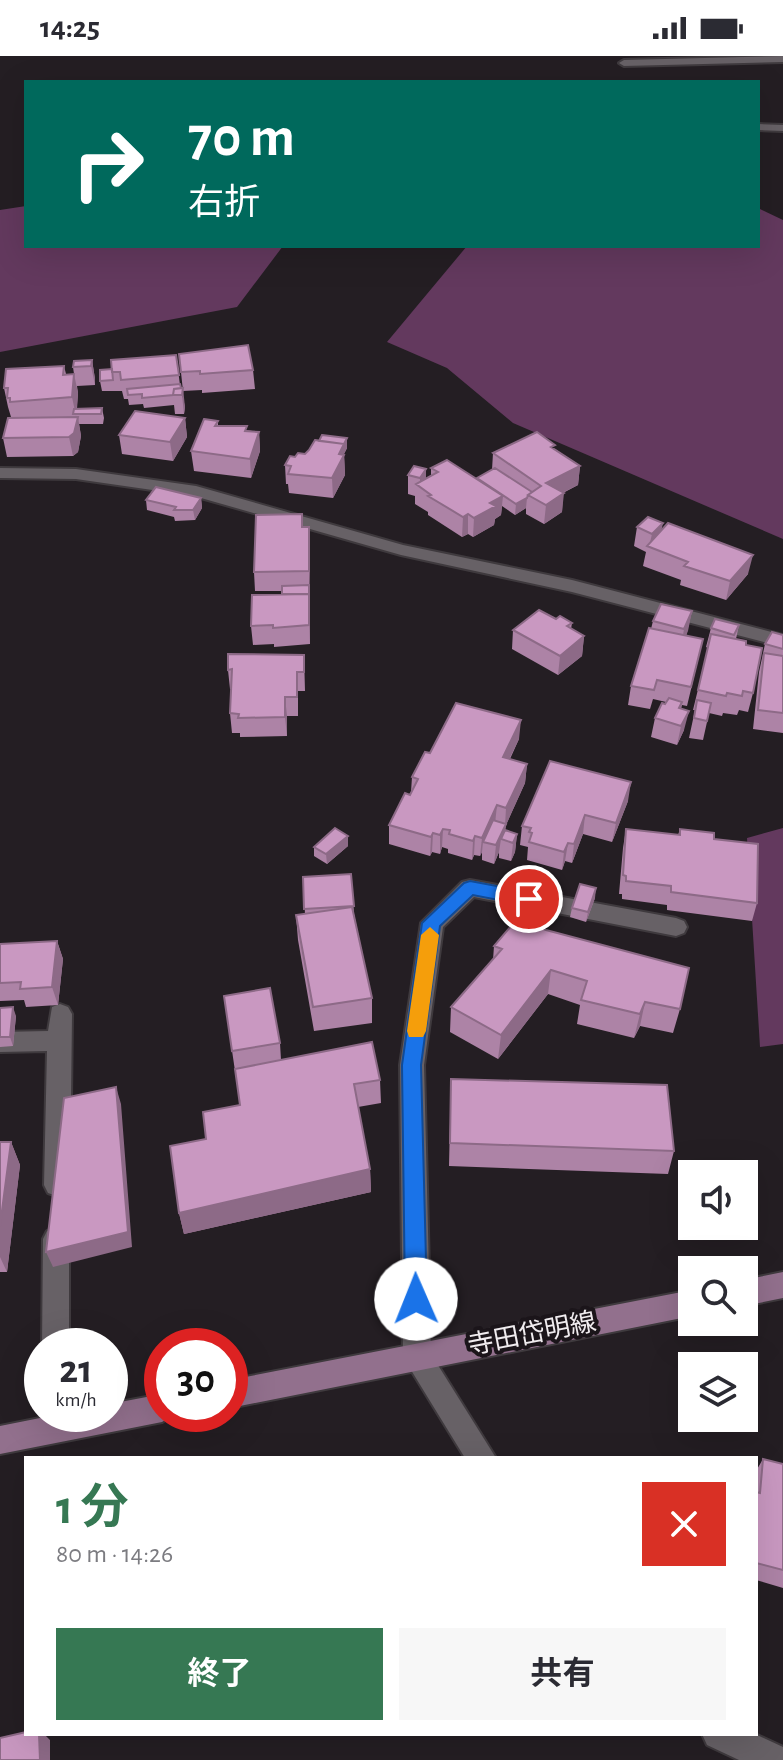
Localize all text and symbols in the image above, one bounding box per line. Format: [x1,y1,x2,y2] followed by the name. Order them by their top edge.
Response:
[40,13,100,43] text: 14:25
[188,110,295,166] text: 70 m
[56,112,160,216] icon: right
[188,185,260,221] text: 右折
[495,865,563,933] pin
[507,877,551,921] icon: arrive
[678,1160,758,1432] map controls
[678,1160,758,1240] button: sound
[678,1256,758,1336] button: search
[374,1257,458,1341] position arrow
[466,1308,598,1359] street label: 寺田岱明線
[144,1328,248,1432] speed limit sign: 30
[59,1350,93,1390] text: 21
[678,1352,758,1432] button: layers
[55,1390,97,1410] text: km/h
[642,1482,726,1566] button: close
[56,1485,129,1533] text: 1 分
[56,1541,173,1567] text: 80 m · 14:26
[56,1628,383,1720] button: 終了
[399,1628,726,1720] button: 共有

